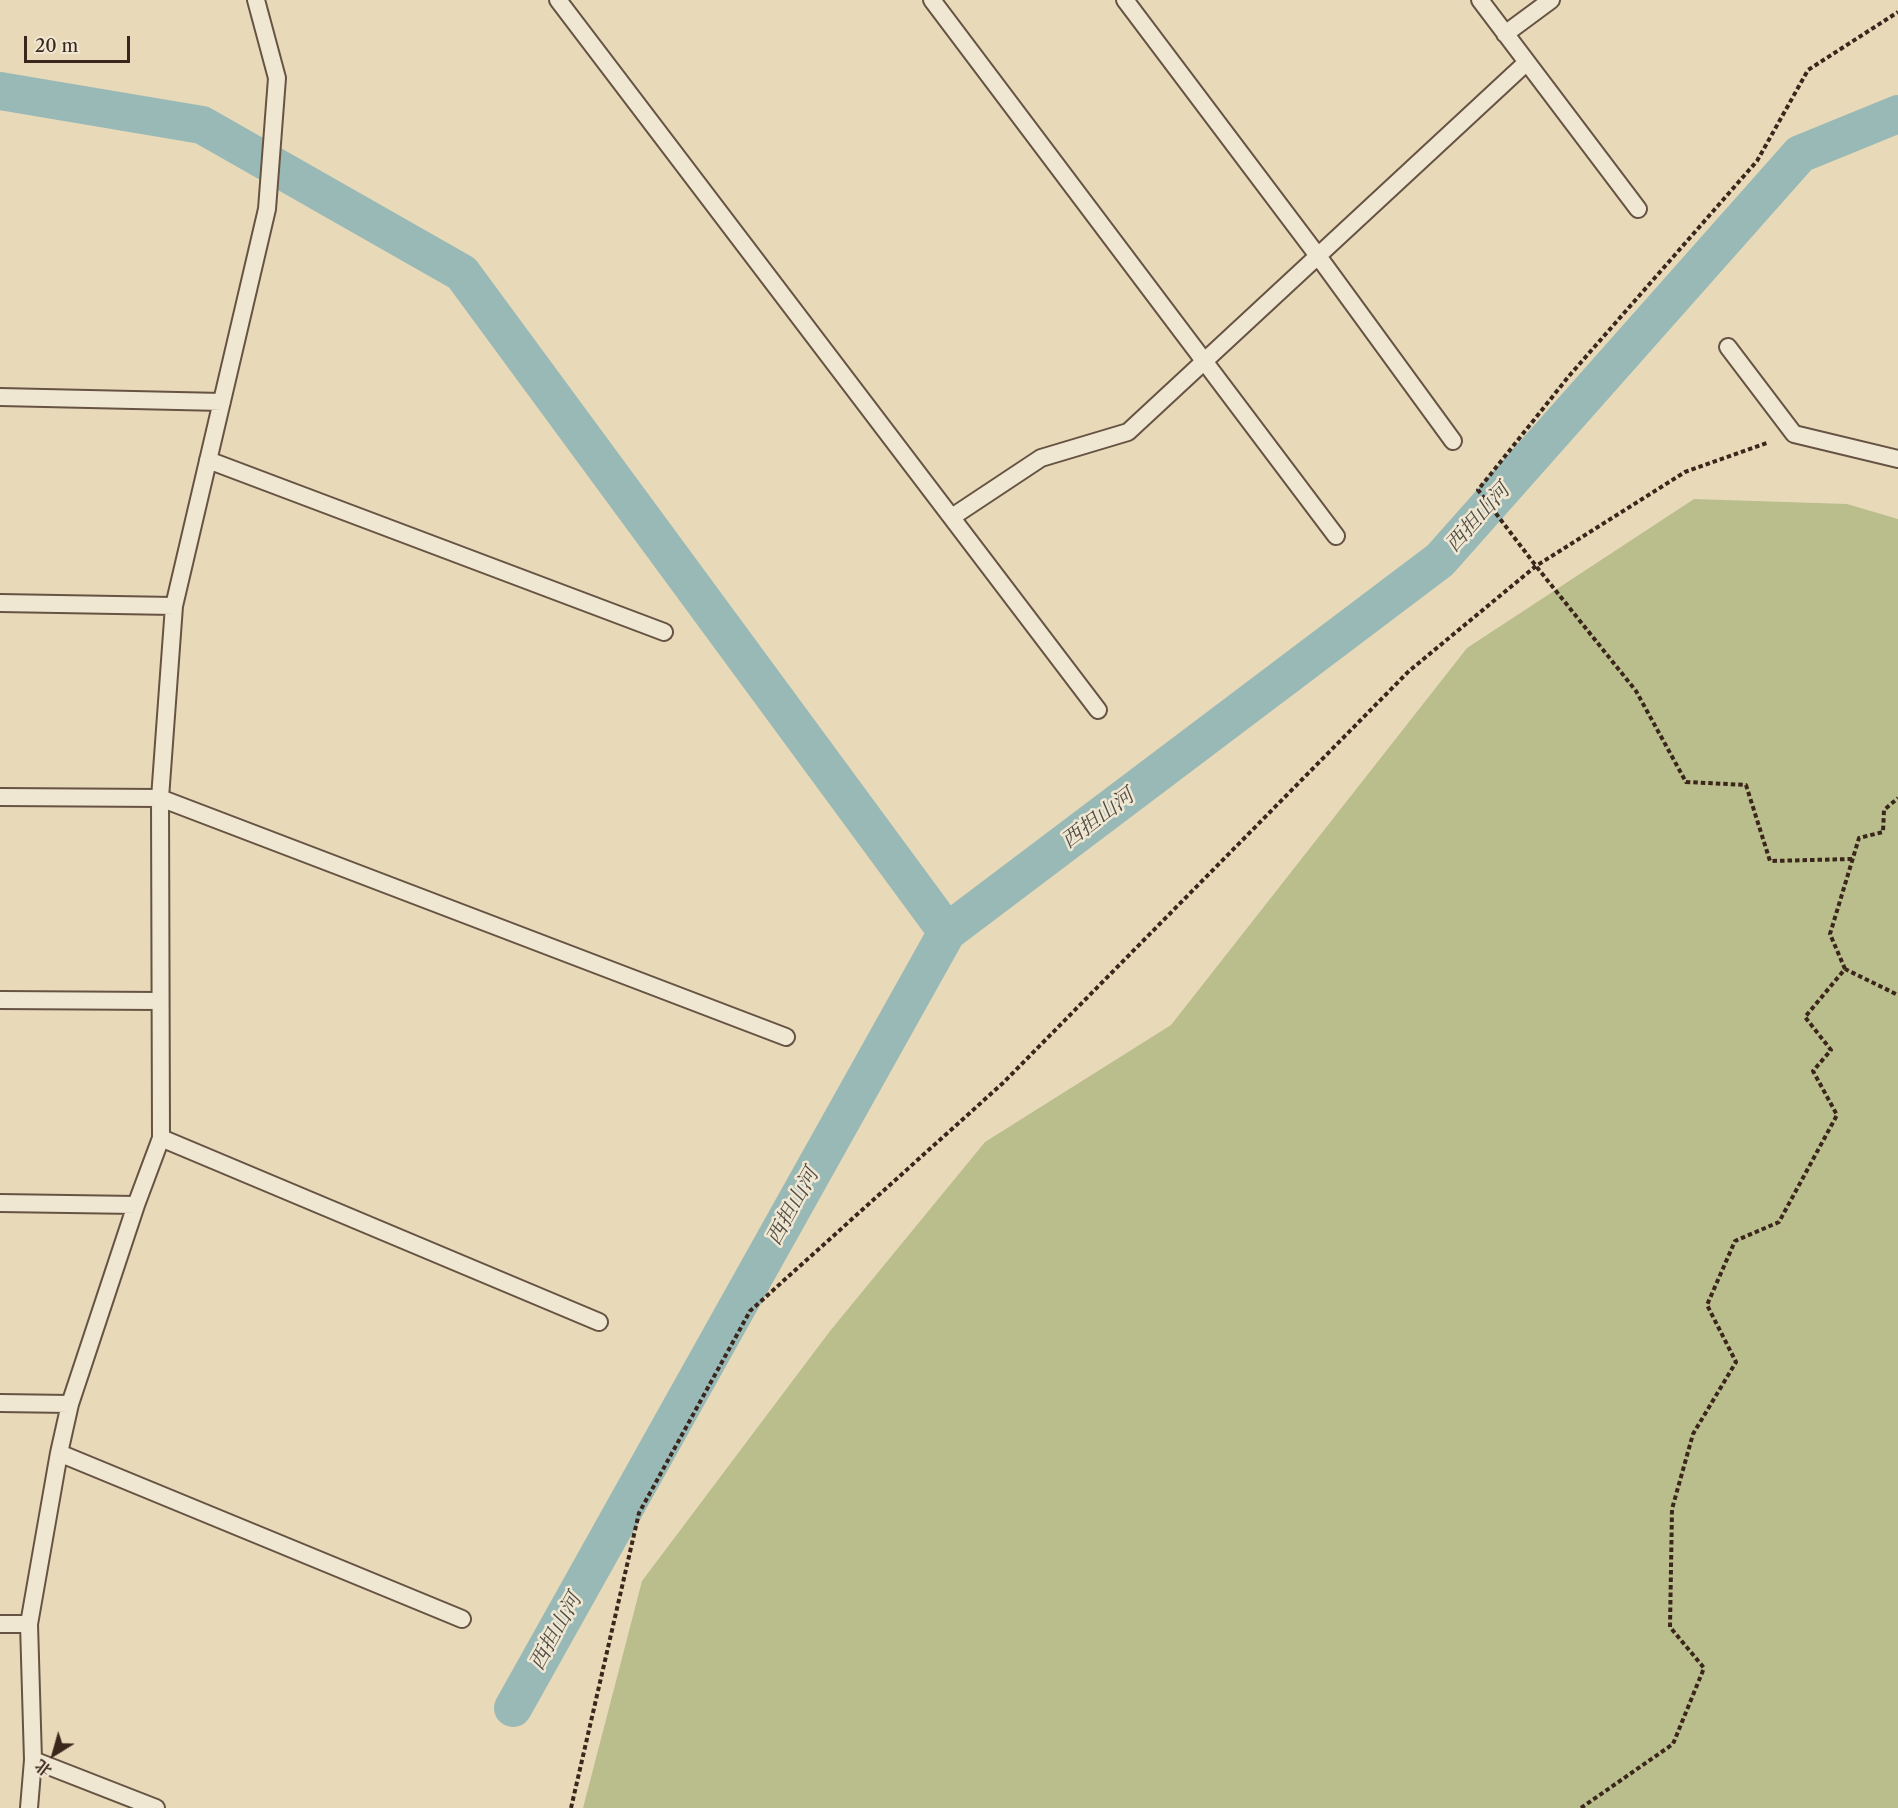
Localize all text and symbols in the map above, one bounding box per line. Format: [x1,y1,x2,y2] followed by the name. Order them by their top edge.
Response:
[27,24,134,62] scale bar
[35,35,78,57] text: 20 m
[1441,478,1515,558] water label: 西担山河
[1057,784,1139,854] water label: 西担山河
[762,1164,824,1250] water label: 西担山河
[525,1589,587,1675] water label: 西担山河
[24,1724,84,1784] north arrow
[31,1756,56,1781] text: 北

